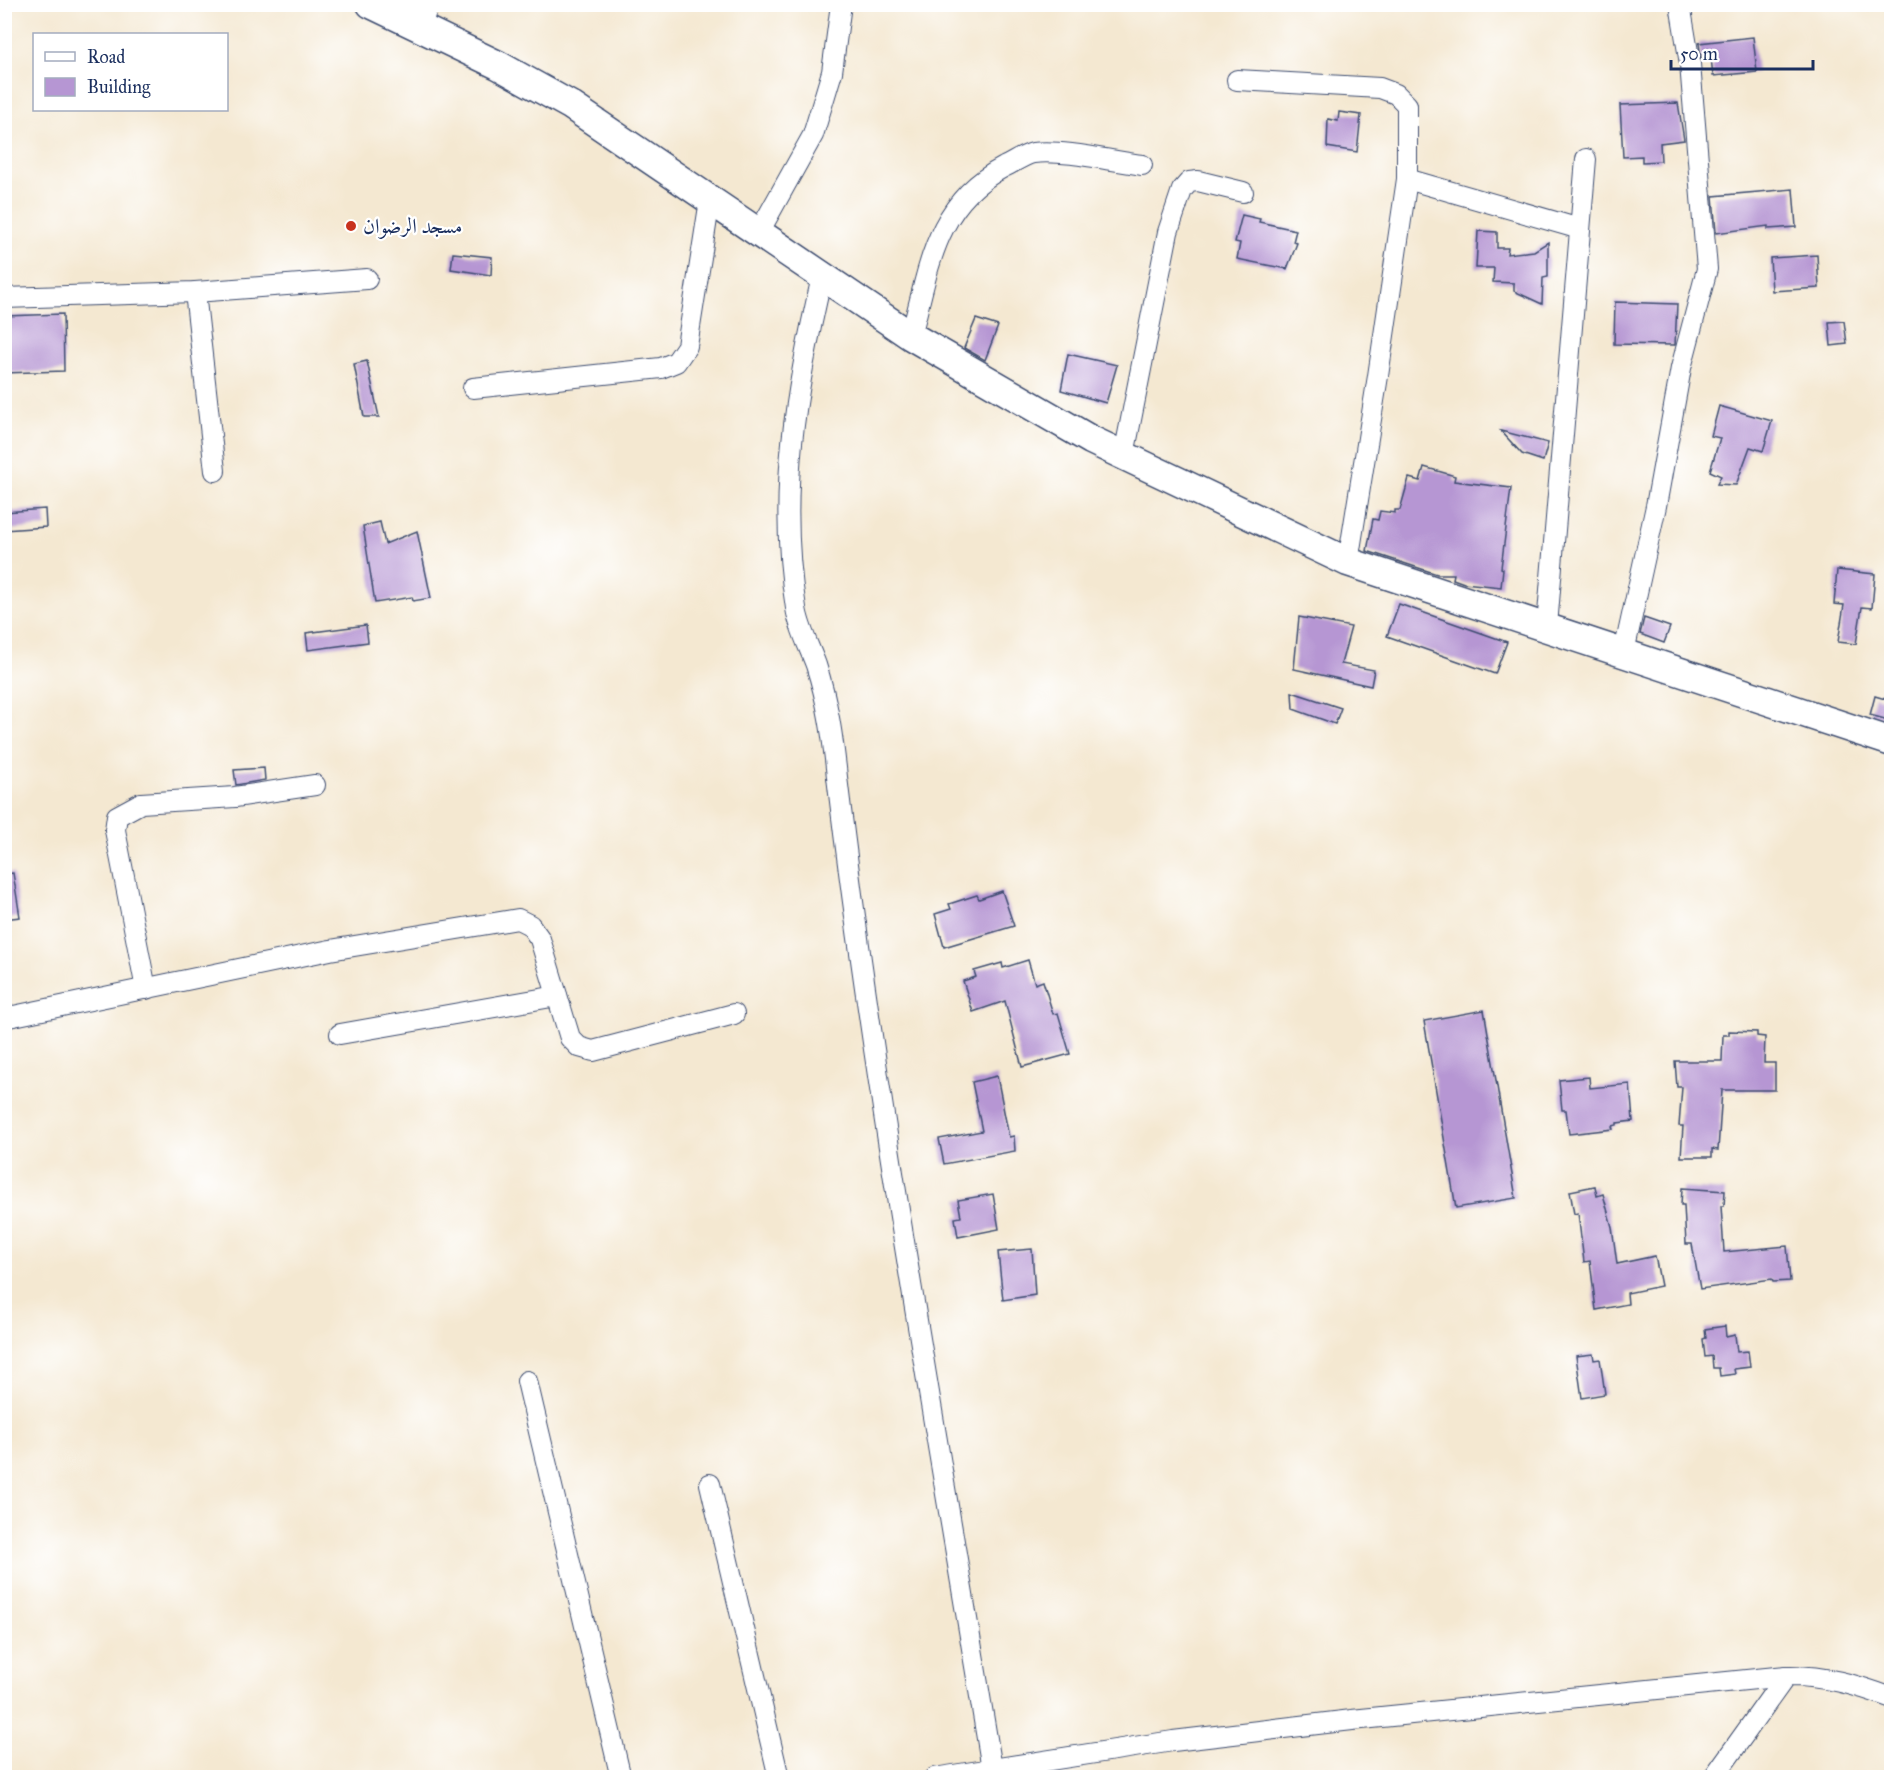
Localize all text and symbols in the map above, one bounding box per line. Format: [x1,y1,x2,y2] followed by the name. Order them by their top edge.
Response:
[33,33,228,111] legend
[1671,33,1814,71] scale bar
[1680,43,1718,65] text: 50 m
[87,46,125,68] text: Road
[87,76,151,99] text: Building
[363,213,462,239] place label: مسجد الرضوان
[344,219,358,233] marker: مسجد الرضوان

